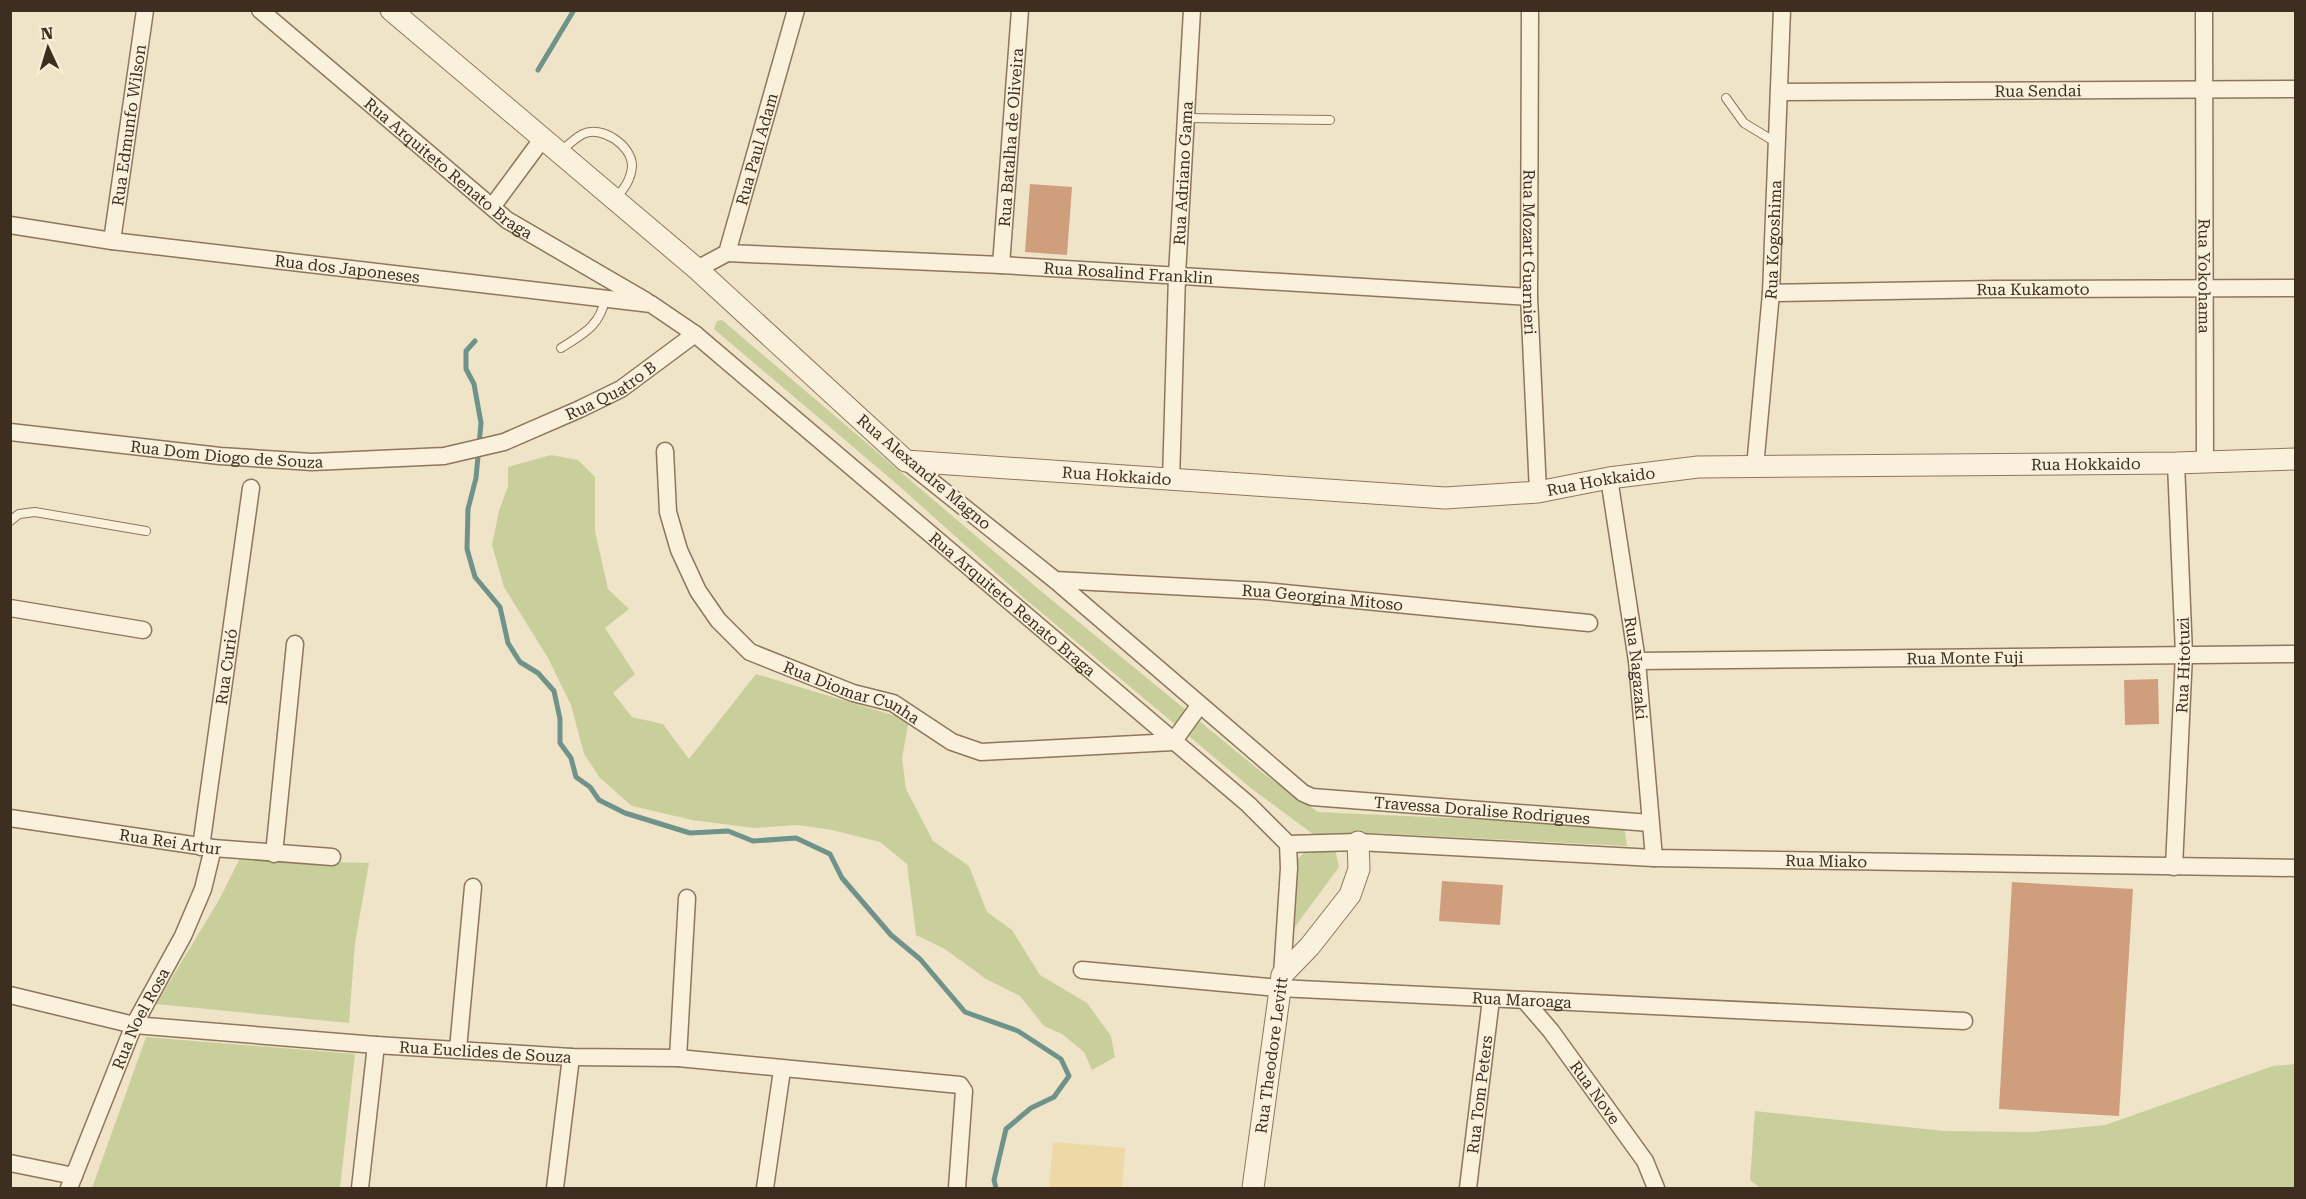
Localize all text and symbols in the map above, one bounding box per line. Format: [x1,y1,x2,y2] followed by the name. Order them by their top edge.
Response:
[18,18,78,78] north arrow
[40,24,54,43] text: N
[108,43,149,207] street label: Rua Edmunfo Wilson
[994,47,1027,227] street label: Rua Batalha de Oliveira
[1994,81,2082,100] street label: Rua Sendai
[732,90,782,207] street label: Rua Paul Adam
[360,93,536,242] street label: Rua Arquiteto Renato Braga
[1169,100,1196,246] street label: Rua Adriano Gama
[1519,169,1540,335] street label: Rua Mozart Guarnieri
[1761,179,1785,300] street label: Rua Kogoshima
[2195,219,2214,334] street label: Rua Yokohama
[274,251,421,286] street label: Rua dos Japoneses
[1043,258,1214,287] street label: Rua Rosalind Franklin
[1976,279,2090,299] street label: Rua Kukamoto
[562,357,660,424] street label: Rua Quatro B
[853,410,995,534] street label: Rua Alexandre Magno
[129,436,324,472] street label: Rua Dom Diogo de Souza
[2031,454,2141,474] street label: Rua Hokkaido
[1061,462,1172,489] street label: Rua Hokkaido
[1545,463,1656,500] street label: Rua Hokkaido
[926,528,1100,680] street label: Rua Arquiteto Renato Braga
[1241,580,1404,614] street label: Rua Georgina Mitoso
[1621,615,1652,720] street label: Rua Nagazaki
[2172,617,2194,714] street label: Rua Hitotuzi
[211,627,241,706] street label: Rua Curió
[1906,647,2024,668] street label: Rua Monte Fuji
[781,657,924,728] street label: Rua Diomar Cunha
[1373,792,1591,828] street label: Travessa Doralise Rodrigues
[118,825,222,858] street label: Rua Rei Artur
[1785,851,1867,871] street label: Rua Miako
[108,964,173,1072] street label: Rua Noel Rosa
[1251,976,1291,1135] street label: Rua Theodore Levitt
[1472,988,1572,1012] street label: Rua Maroaga
[1463,1034,1496,1155] street label: Rua Tom Peters
[399,1037,573,1067] street label: Rua Euclides de Souza
[1566,1057,1625,1128] street label: Rua Nove

